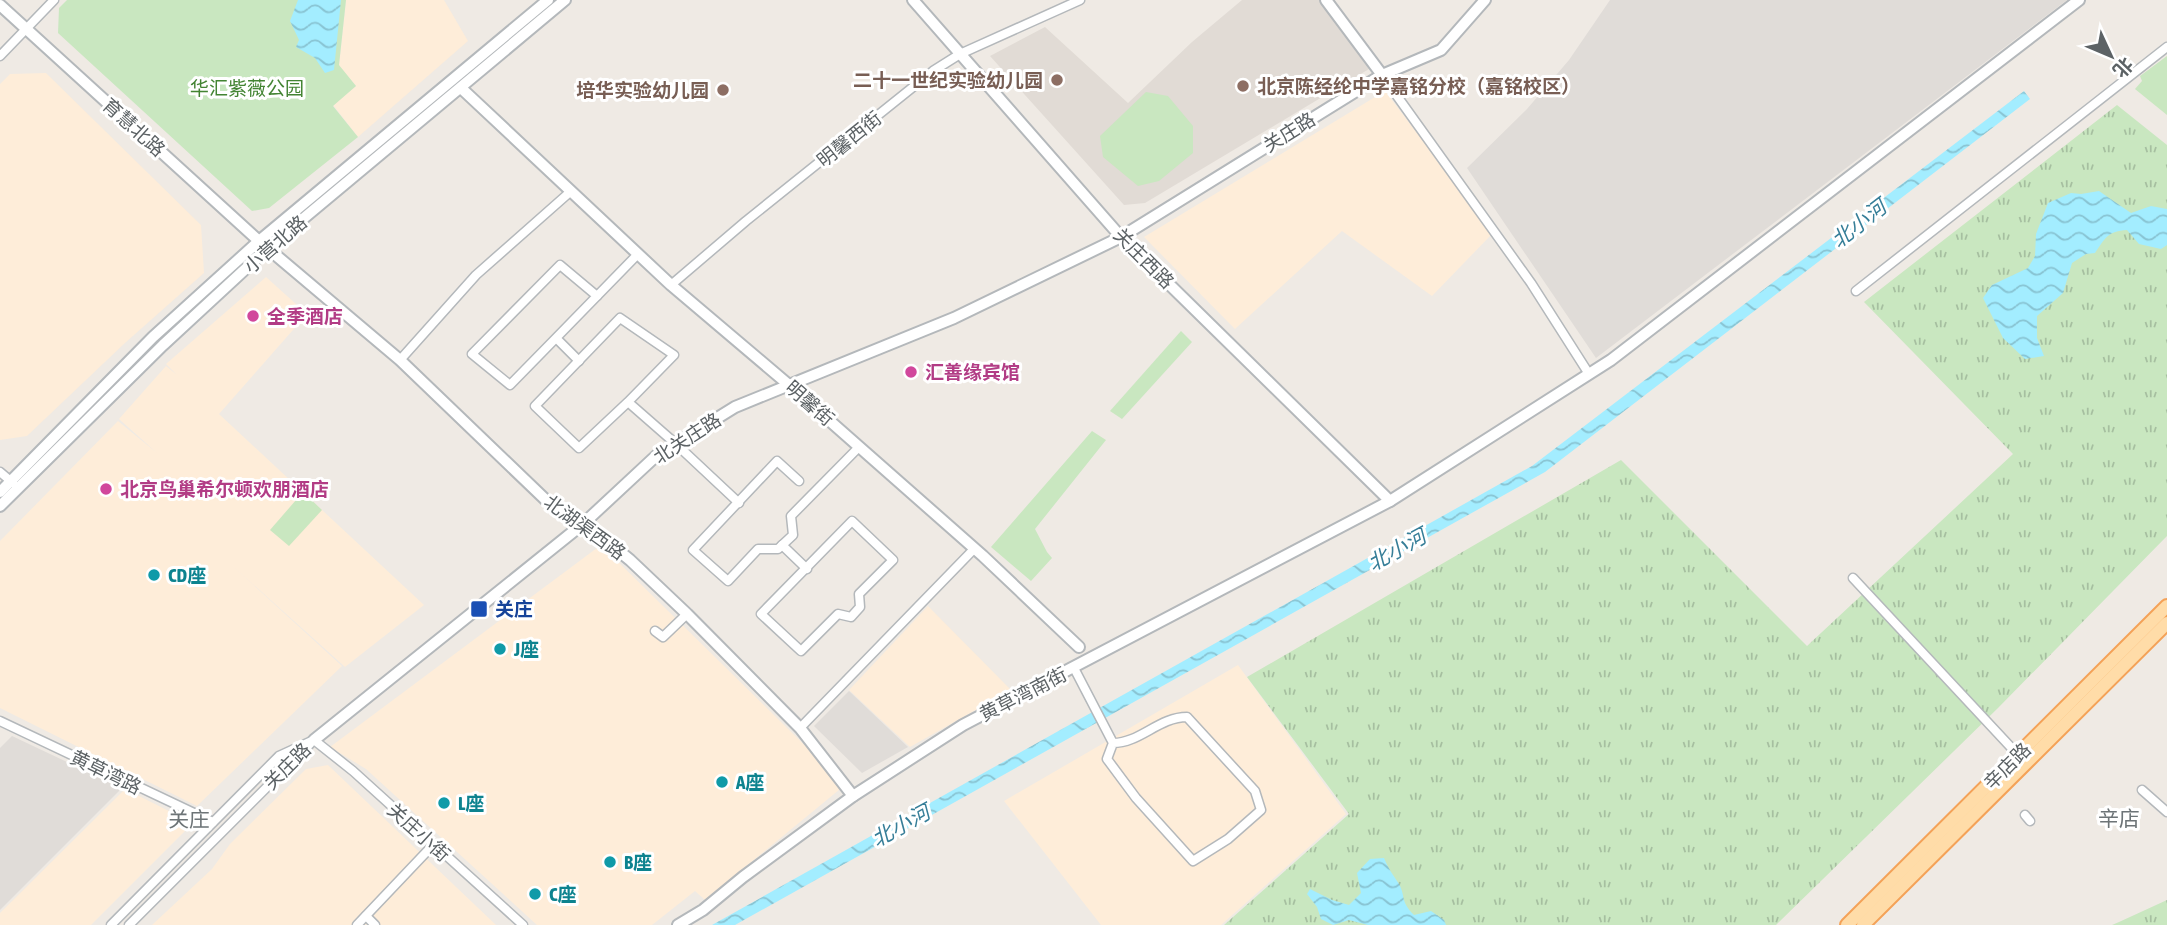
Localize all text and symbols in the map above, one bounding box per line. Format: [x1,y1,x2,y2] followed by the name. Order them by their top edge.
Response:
[2076,21,2146,91] north arrow
[2109,53,2138,82] text: 北
[853,69,1043,91] place label: 二十一世纪实验幼儿园
[1049,72,1065,88] marker: 二十一世纪实验幼儿园
[1257,75,1580,97] place label: 北京陈经纶中学嘉铭分校（嘉铭校区）
[190,77,304,99] park label: 华汇紫薇公园
[1235,78,1251,94] marker: 北京陈经纶中学嘉铭分校（嘉铭校区）
[576,79,709,101] place label: 培华实验幼儿园
[715,82,731,98] marker: 培华实验幼儿园
[98,93,170,161] street label: 育慧北路
[813,107,885,171] street label: 明馨西街
[1259,108,1319,156] street label: 关庄路
[1826,192,1894,252] water label: 北小河
[239,211,311,277] street label: 小营北路
[1109,223,1179,293] street label: 关庄西路
[267,305,343,327] place label: 全季酒店
[245,308,261,324] marker: 全季酒店
[925,361,1020,383] place label: 汇善缘宾馆
[903,364,919,380] marker: 汇善缘宾馆
[781,376,839,430] street label: 明馨街
[649,408,725,468] street label: 北关庄路
[120,478,329,500] place label: 北京鸟巢希尔顿欢朋酒店
[98,481,114,497] marker: 北京鸟巢希尔顿欢朋酒店
[540,490,630,564] street label: 北湖渠西路
[1363,521,1433,575] water label: 北小河
[168,564,206,586] place label: CD座
[146,567,162,583] marker: CD座
[495,598,533,620] place label: 关庄
[469,599,489,619] marker: 关庄
[513,638,539,660] place label: J座
[492,641,508,657] marker: J座
[976,663,1070,725] street label: 黄草湾南街
[259,738,315,794] street label: 关庄路
[1979,738,2035,794] street label: 辛店路
[67,745,145,799] street label: 黄草湾路
[735,771,764,793] place label: A座
[714,774,730,790] marker: A座
[458,792,484,814] place label: L座
[436,795,452,811] marker: L座
[867,797,937,851] water label: 北小河
[383,798,455,866] street label: 关庄小街
[2098,806,2140,830] district label: 辛店
[168,807,210,831] district label: 关庄
[624,851,652,873] place label: B座
[602,854,618,870] marker: B座
[549,883,577,905] place label: C座
[527,886,543,902] marker: C座

